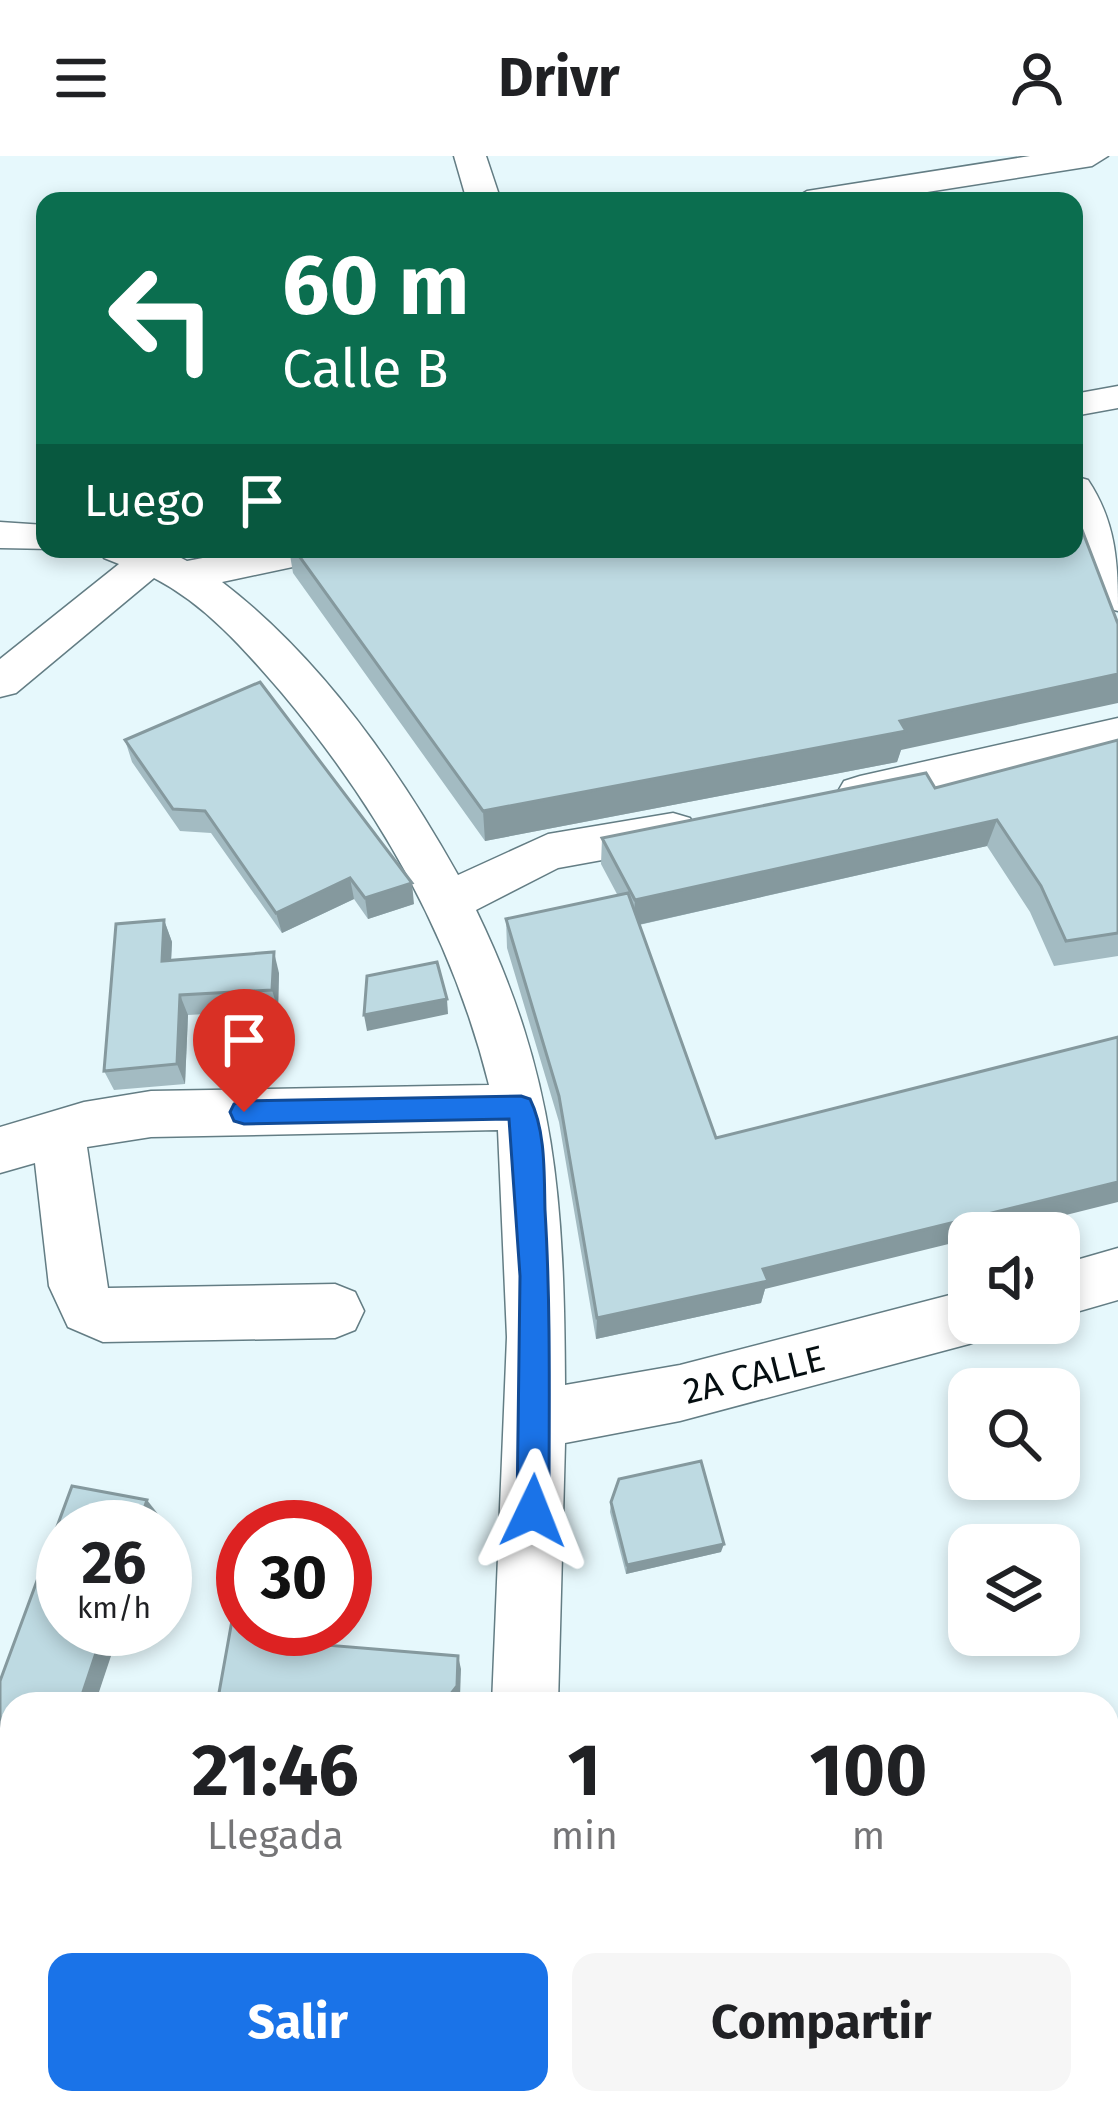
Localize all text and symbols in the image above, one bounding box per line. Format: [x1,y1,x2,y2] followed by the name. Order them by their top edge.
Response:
[48,45,114,111] icon: menu
[1004,45,1070,111] icon: person
[498,46,620,110] text: Drivr
[282,235,469,336] text: 60 m
[84,240,240,396] icon: left
[282,337,448,401] text: Calle B
[229,468,295,534] icon: arrive
[84,474,205,528] text: Luego
[193,989,295,1112] pin
[211,1007,277,1073] icon: arrive
[948,1212,1080,1656] map controls
[948,1212,1080,1344] button: sound
[679,1336,829,1414] street label: 2A CALLE
[948,1368,1080,1500] button: search
[470,1448,596,1574] position arrow
[216,1500,372,1656] speed limit sign: 30
[948,1524,1080,1656] button: layers
[82,1527,146,1599] text: 26
[77,1590,151,1626] text: km/h
[192,1728,359,1814] text: 21:46
[568,1728,601,1814] text: 1
[810,1728,927,1814] text: 100
[207,1813,344,1859] text: Llegada
[551,1813,618,1859] text: min
[852,1813,885,1859] text: m
[48,1953,548,2091] button: Salir
[572,1953,1071,2091] button: Compartir

